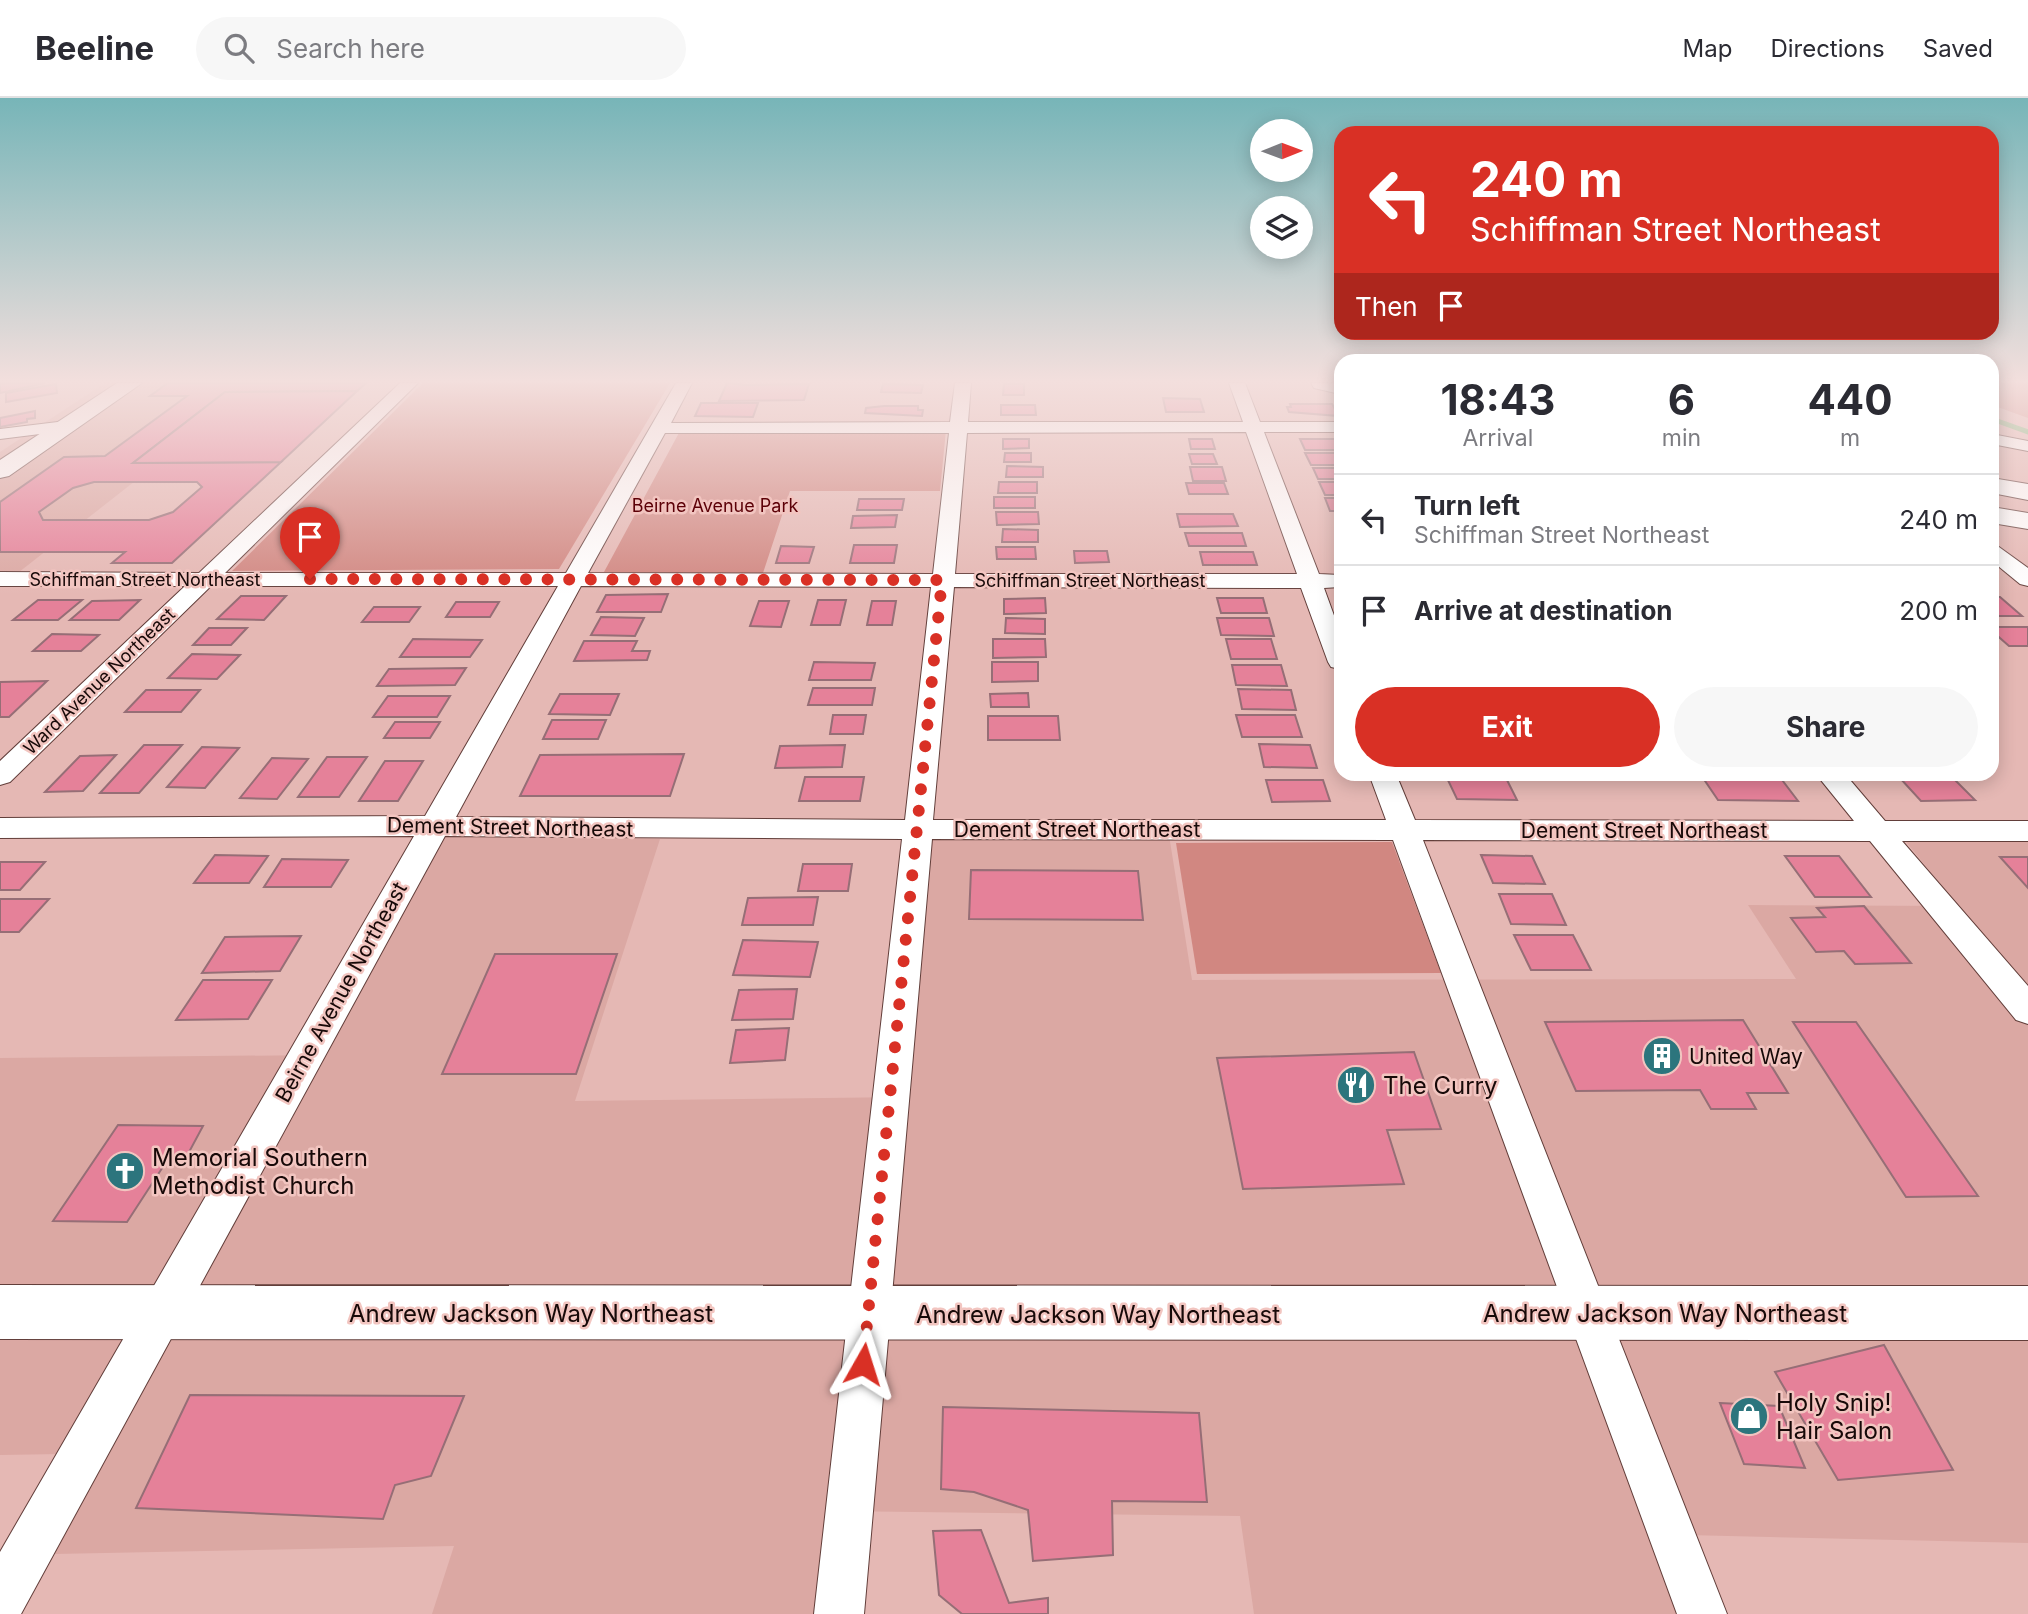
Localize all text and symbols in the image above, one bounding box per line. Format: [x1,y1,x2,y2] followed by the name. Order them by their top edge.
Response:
[196,17,686,80] search box
[35,28,154,68] text: Beeline
[220,29,258,67] icon: search
[276,33,425,64] text: Search here
[1683,34,1732,63] text: Map
[1770,34,1885,63] text: Directions
[1923,34,1993,63] text: Saved
[1250,119,1312,182] north arrow
[1250,119,1313,259] map controls
[1470,150,1623,209] text: 240 m
[1355,154,1446,245] icon: left
[1250,196,1313,259] button: layers
[1470,210,1881,249] text: Schiffman Street Northeast
[1432,287,1470,325] icon: arrive
[1355,291,1418,322] text: Then
[1440,374,1555,425] text: 18:43
[1668,374,1695,425] text: 6
[1807,374,1893,425] text: 440
[1462,424,1533,452] text: Arrival
[1662,424,1701,452] text: min
[1840,424,1860,452] text: m
[1414,490,1520,521] text: Turn left
[632,495,798,516] park label: Beirne Avenue Park
[1355,501,1393,539] icon: left
[1899,504,1978,535] text: 240 m
[280,507,340,579] pin
[291,518,329,556] icon: arrive
[1414,521,1709,549] text: Schiffman Street Northeast
[30,569,261,590] street label: Schiffman Street Northeast
[975,570,1206,591] street label: Schiffman Street Northeast
[1355,592,1393,630] icon: arrive
[1414,595,1673,626] text: Arrive at destination
[1899,595,1978,626] text: 200 m
[19,603,179,759] street label: Ward Avenue Northeast
[1355,687,1660,767] button: Exit
[1674,687,1978,767] button: Share
[387,812,634,842] street label: Dement Street Northeast
[954,817,1200,842] street label: Dement Street Northeast
[1521,818,1767,843] street label: Dement Street Northeast
[270,878,412,1106] street label: Beirne Avenue Northeast
[1641,1035,1683,1077] building icon: United Way
[1689,1044,1803,1069] place label: United Way
[1335,1064,1377,1106] restaurant icon: The Curry
[1383,1071,1497,1100] place label: The Curry
[152,1143,368,1200] place label: Memorial Southern Methodist Church
[104,1150,146,1192] church icon: Memorial Southern Methodist Church
[349,1299,713,1328] street label: Andrew Jackson Way Northeast
[1483,1299,1847,1328] street label: Andrew Jackson Way Northeast
[916,1300,1280,1329] street label: Andrew Jackson Way Northeast
[826,1327,900,1401] position arrow
[1776,1388,1892,1445] place label: Holy Snip! Hair Salon
[1728,1395,1770,1437] shop icon: Holy Snip! Hair Salon

